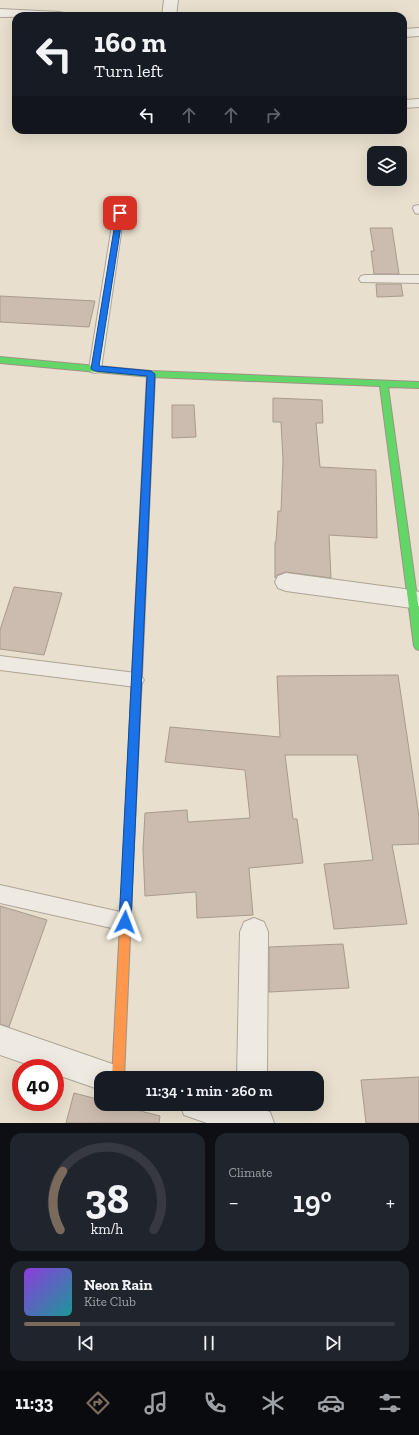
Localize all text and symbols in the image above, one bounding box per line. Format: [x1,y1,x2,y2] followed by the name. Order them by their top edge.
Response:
[94,26,166,59] text: 160 m
[28,28,80,80] icon: left
[94,60,163,82] text: Turn left
[136,104,158,126] icon: left
[178,104,200,126] icon: ahead
[220,104,242,126] icon: ahead
[262,104,284,126] icon: right
[367,146,407,186] map controls
[367,146,407,186] button: layers
[103,196,137,230] pin
[109,202,131,224] icon: arrive
[104,901,146,943] position arrow
[12,1059,64,1111] speed limit sign: 40
[146,1082,272,1100] text: 11:34 · 1 min · 260 m
[229,1165,272,1180] text: Climate
[85,1174,130,1224] text: 38
[293,1184,332,1220] text: 19°
[229,1189,239,1216] text: −
[386,1189,395,1216] text: +
[91,1221,124,1238] text: km/h
[84,1276,152,1294] text: Neon Rain
[84,1294,136,1309] text: Kite Club
[75,1332,97,1354] icon: previous
[198,1332,220,1354] icon: pause
[322,1332,344,1354] icon: next
[84,1389,112,1417] icon: directions
[142,1389,170,1417] icon: music
[201,1389,229,1417] icon: phone
[259,1389,287,1417] icon: climate
[317,1389,345,1417] icon: car
[376,1389,404,1417] icon: filters
[15,1392,53,1414] text: 11:33

